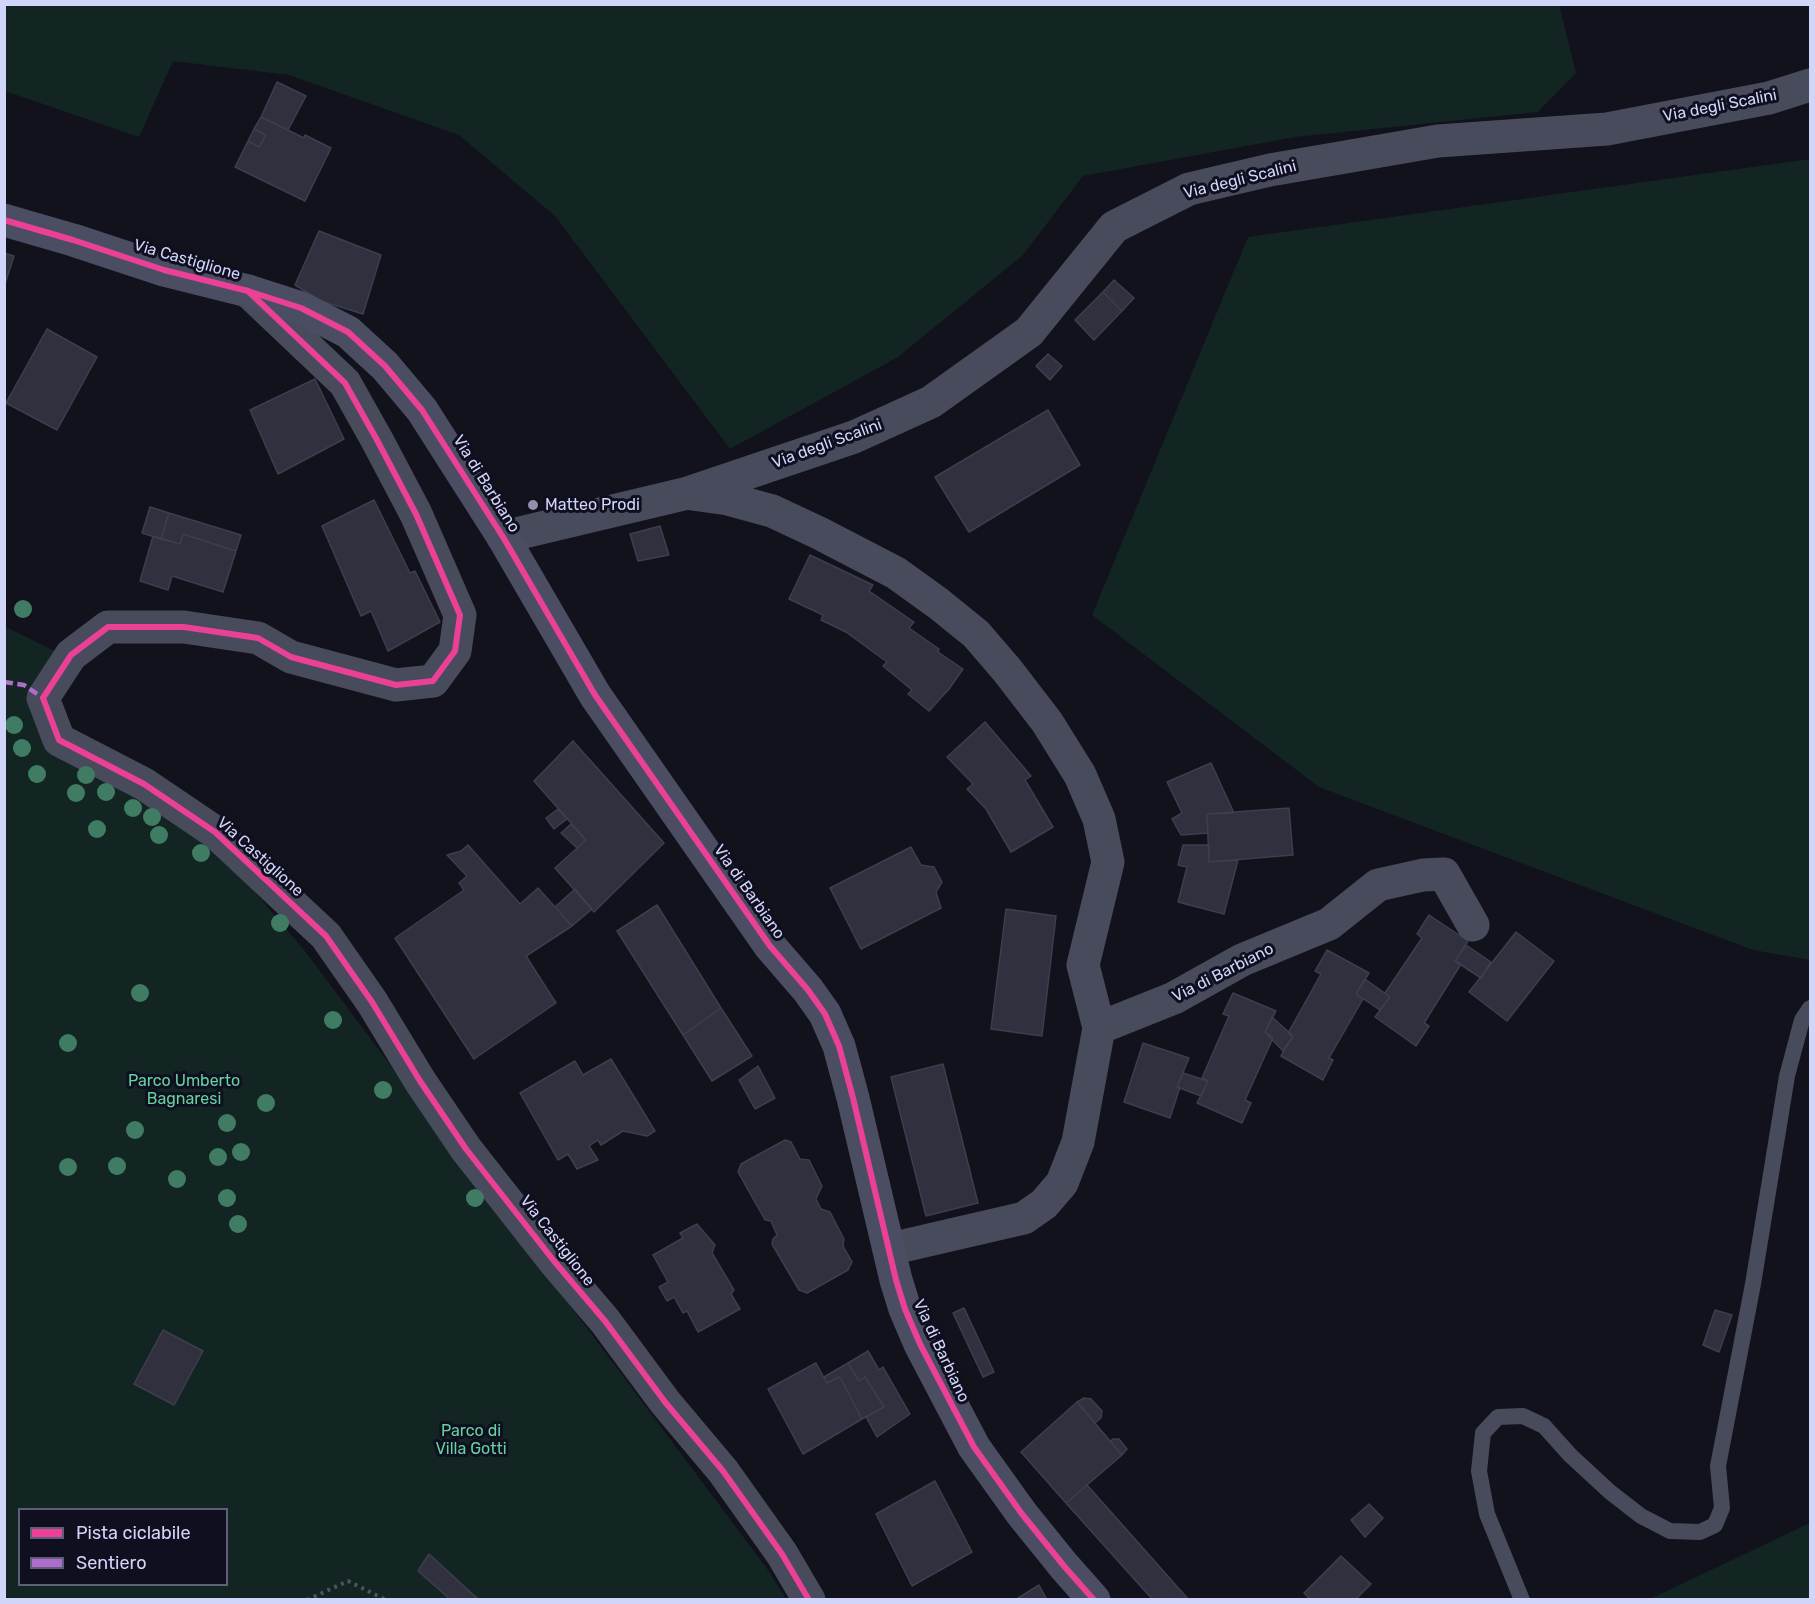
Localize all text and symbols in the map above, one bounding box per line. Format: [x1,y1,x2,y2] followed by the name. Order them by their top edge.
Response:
[1661,86,1779,126] street label: Via degli Scalini
[1182,157,1298,203] street label: Via degli Scalini
[131,236,243,284] street label: Via Castiglione
[769,415,885,473] street label: Via degli Scalini
[448,432,524,536] street label: Via di Barbiano
[545,495,640,515] place label: Matteo Prodi
[526,498,540,512] marker: Matteo Prodi
[213,813,307,901] street label: Via Castiglione
[709,841,789,943] street label: Via di Barbiano
[1169,939,1277,1007] street label: Via di Barbiano
[128,1071,240,1109] park label: Parco Umberto Bagnaresi
[516,1192,598,1290] street label: Via Castiglione
[909,1297,973,1405] street label: Via di Barbiano
[435,1421,507,1459] park label: Parco di Villa Gotti
[18,1508,228,1586] legend
[76,1522,191,1544] text: Pista ciclabile
[76,1552,147,1574] text: Sentiero

